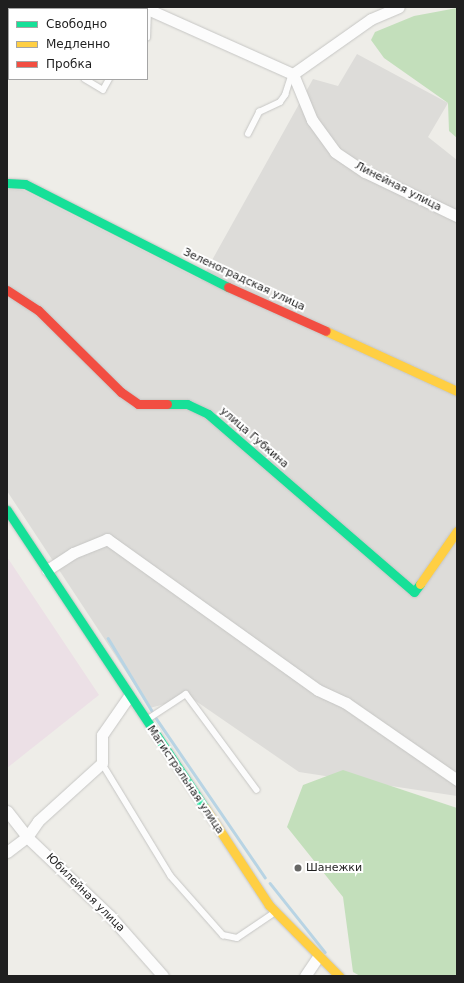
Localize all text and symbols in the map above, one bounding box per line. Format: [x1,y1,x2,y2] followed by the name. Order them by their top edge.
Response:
[8,8,148,80] legend
[46,17,107,31] text: Свободно
[46,37,110,51] text: Медленно
[46,57,92,71] text: Пробка
[352,159,444,215] street label: Линейная улица
[181,246,307,314] street label: Зеленоградская улица
[217,405,291,471] street label: улица Губкина
[144,723,226,837] street label: Магистральная улица
[43,851,127,935] street label: Юбилейная улица
[306,861,362,875] place label: Шанежки
[293,863,303,873] marker: Шанежки

